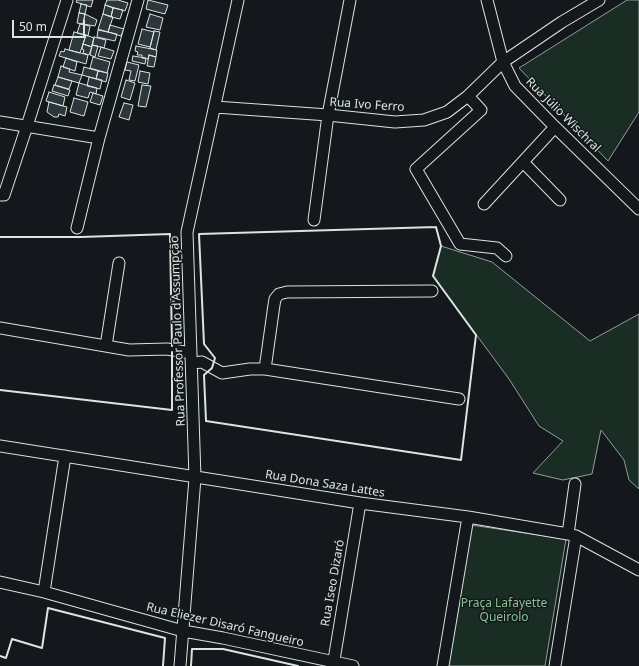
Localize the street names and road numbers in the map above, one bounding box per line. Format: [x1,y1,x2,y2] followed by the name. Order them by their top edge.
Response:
[523,75,603,155] street label: Rua Júlio Wischral
[329,95,405,115] street label: Rua Ivo Ferro
[167,235,189,427] street label: Rua Professor Paulo d'Assumpção
[264,467,386,501] street label: Rua Dona Saza Lattes
[318,538,348,628] street label: Rua Iseo Dizaró
[145,600,305,650] street label: Rua Eliezer Disaró Fangueiro

